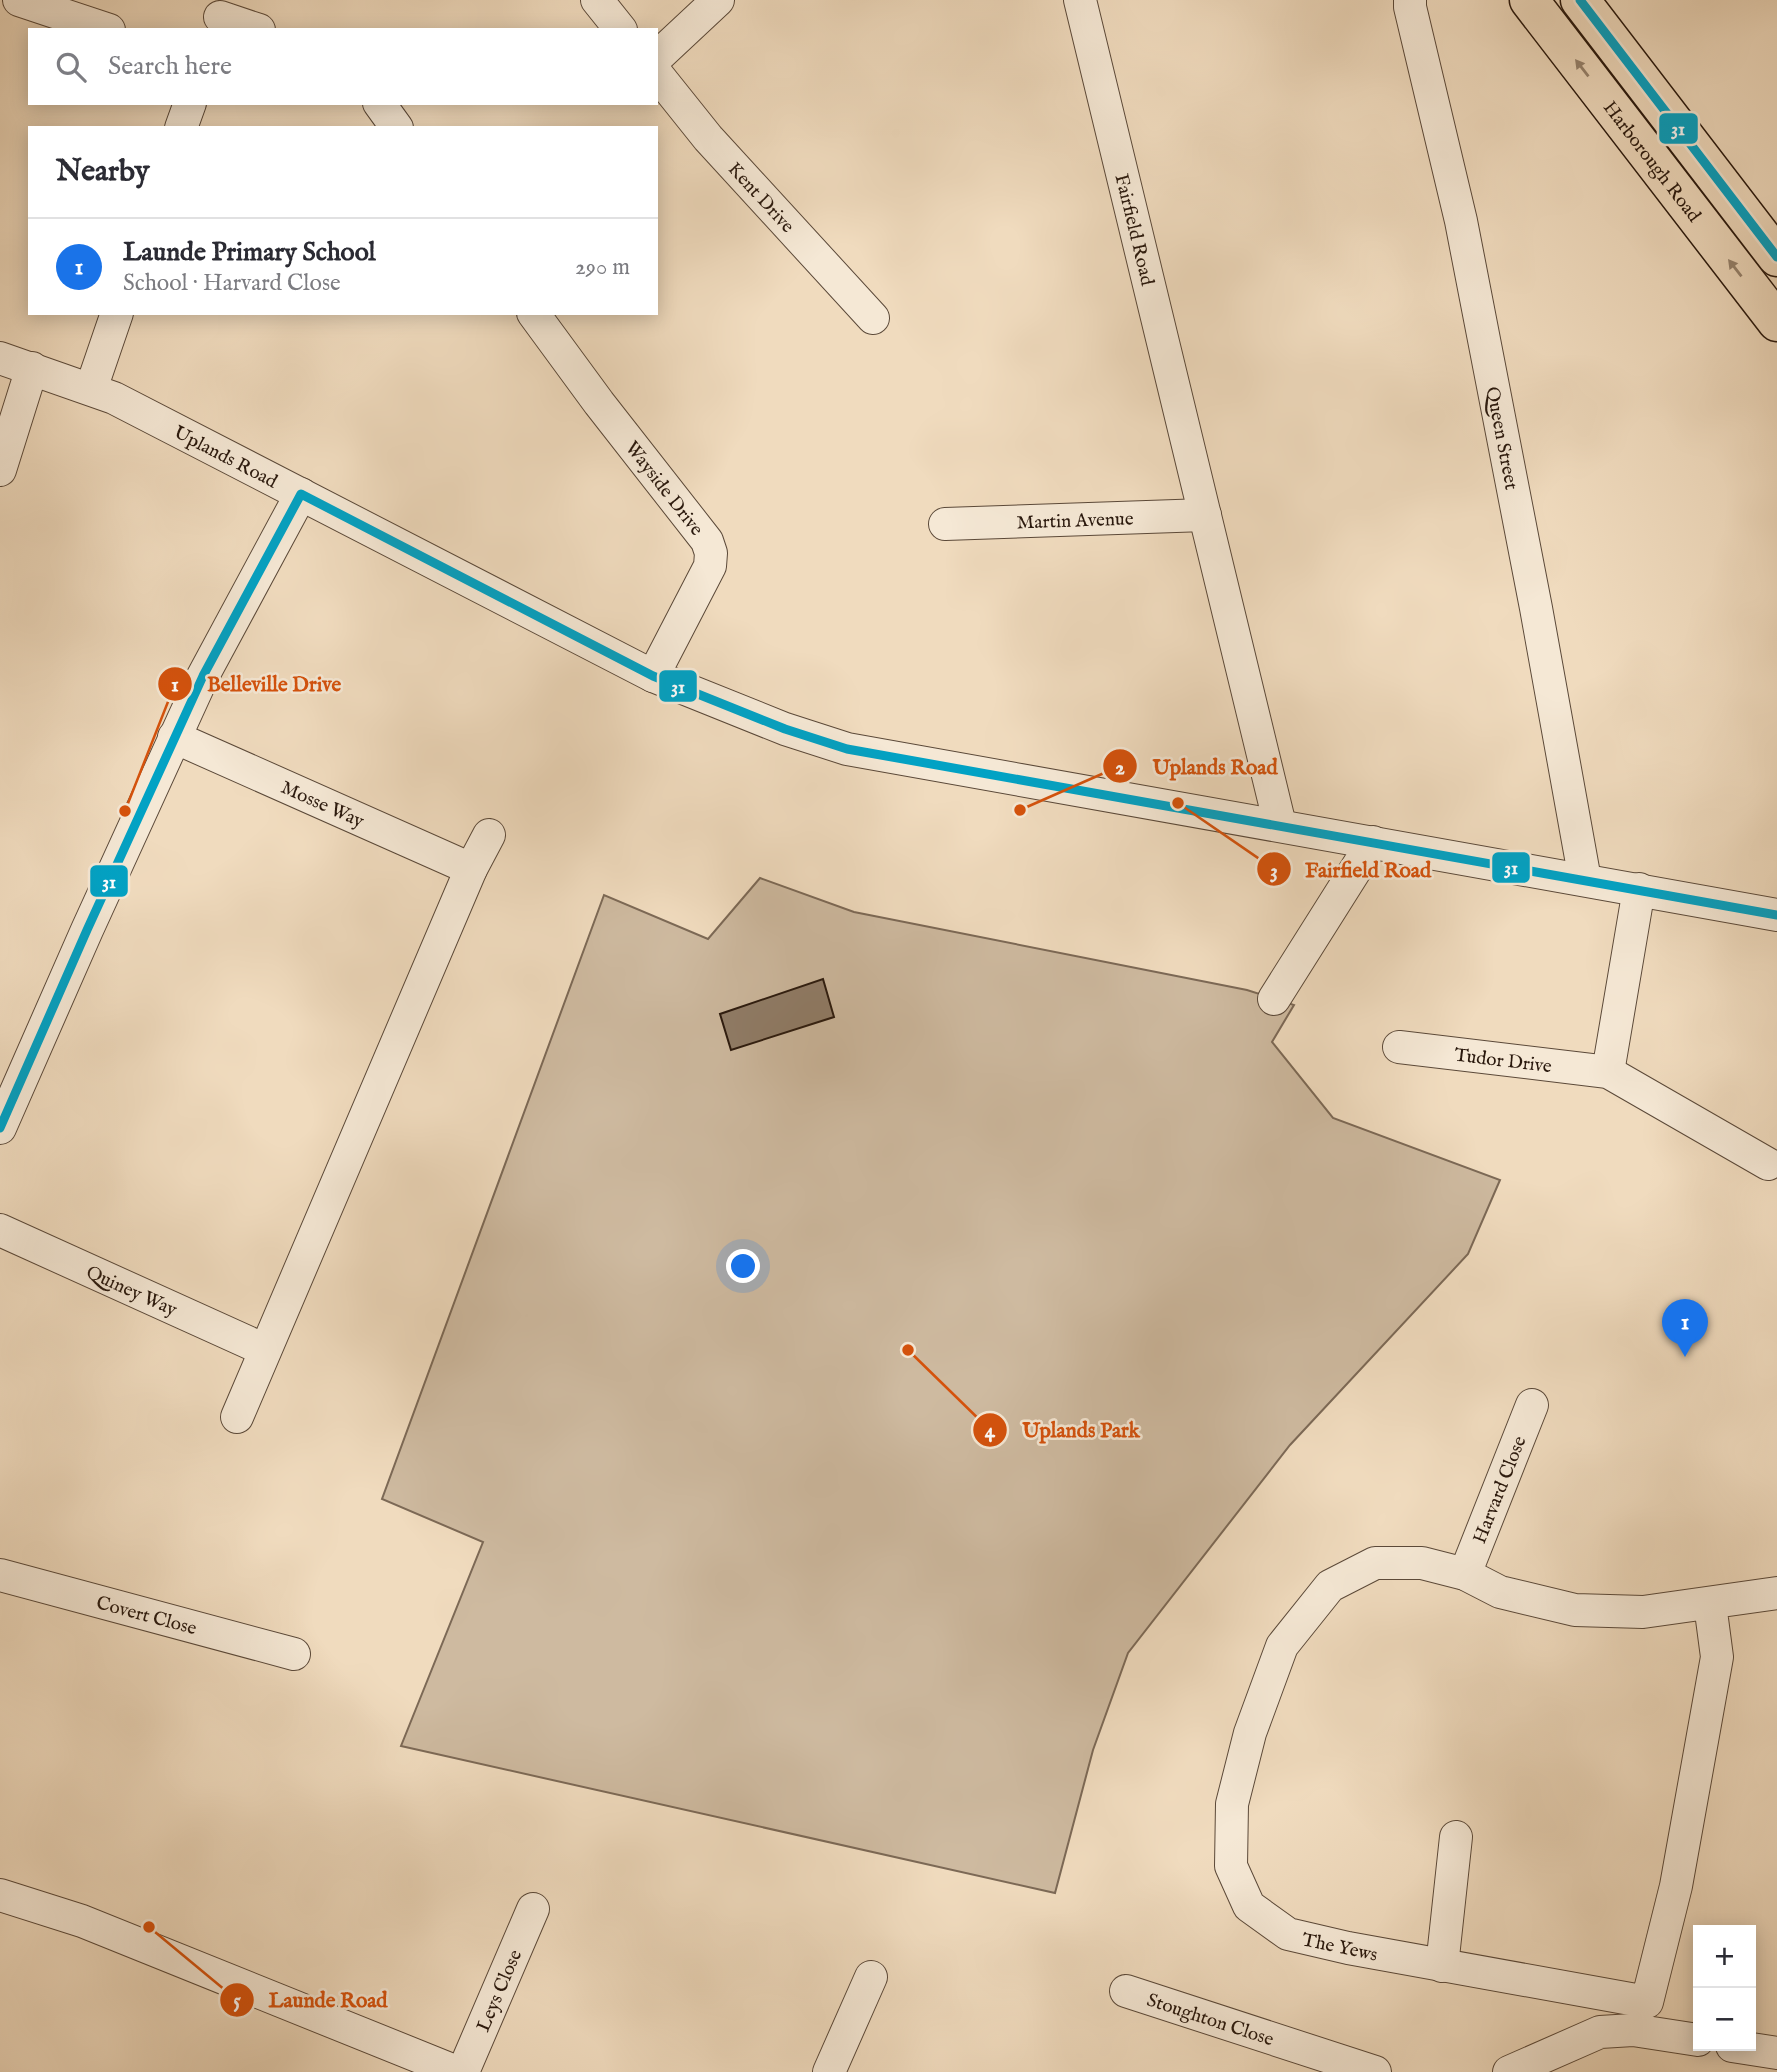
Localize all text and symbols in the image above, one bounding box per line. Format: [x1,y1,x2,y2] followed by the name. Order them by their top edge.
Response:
[28,28,658,105] search box
[52,48,90,86] icon: search
[108,50,232,83] text: Search here
[1575,59,1589,77] one-way arrow
[1597,97,1706,228] street label: Harborough Road
[1658,112,1699,145] line badge: 31
[1671,118,1685,142] text: 31
[56,153,149,191] text: Nearby
[722,158,799,239] street label: Kent Drive
[1109,171,1159,289] street label: Fairfield Road
[123,236,376,269] text: Launde Primary School
[75,253,83,282] text: 1
[575,253,630,282] text: 290 m
[1728,259,1743,277] one-way arrow
[123,269,341,298] text: School · Harvard Close
[1479,385,1523,492] street label: Queen Street
[169,421,282,495] street label: Uplands Road
[619,437,708,541] street label: Wayside Drive
[1016,507,1134,536] street label: Martin Avenue
[158,663,355,705] callout: Belleville Drive
[658,669,698,703] line badge: 31
[171,672,179,699] text: 1
[207,672,341,699] text: Belleville Drive
[671,676,685,700] text: 31
[1103,745,1291,787] callout: Uplands Road
[1115,755,1125,782] text: 2
[1151,755,1278,782] text: Uplands Road
[277,776,368,834] street label: Mosse Way
[1256,848,1445,890] callout: Fairfield Road
[1491,851,1531,884] line badge: 31
[1504,857,1518,881] text: 31
[1270,858,1278,885] text: 3
[1305,858,1432,885] text: Fairfield Road
[89,864,129,898] line badge: 31
[102,871,116,895] text: 31
[1453,1044,1553,1079] street label: Tudor Drive
[726,1249,760,1283] your location
[82,1261,181,1323] street label: Quiney Way
[1662,1299,1708,1357] pin: 1
[973,1409,1154,1451] callout: Uplands Park
[985,1418,996,1445] text: 4
[1021,1418,1141,1445] text: Uplands Park
[1468,1433,1533,1547] street label: Harvard Close
[94,1591,199,1641] street label: Covert Close
[1693,1925,1756,2051] map controls
[1693,1925,1756,1988] button: +
[1300,1928,1380,1968] street label: The Yews
[472,1946,528,2036] street label: Leys Close
[220,1979,402,2021] callout: Launde Road
[233,1988,241,2015] text: 5
[269,1988,388,2015] text: Launde Road
[1693,1988,1756,2051] button: −
[1144,1989,1277,2052] street label: Stoughton Close

